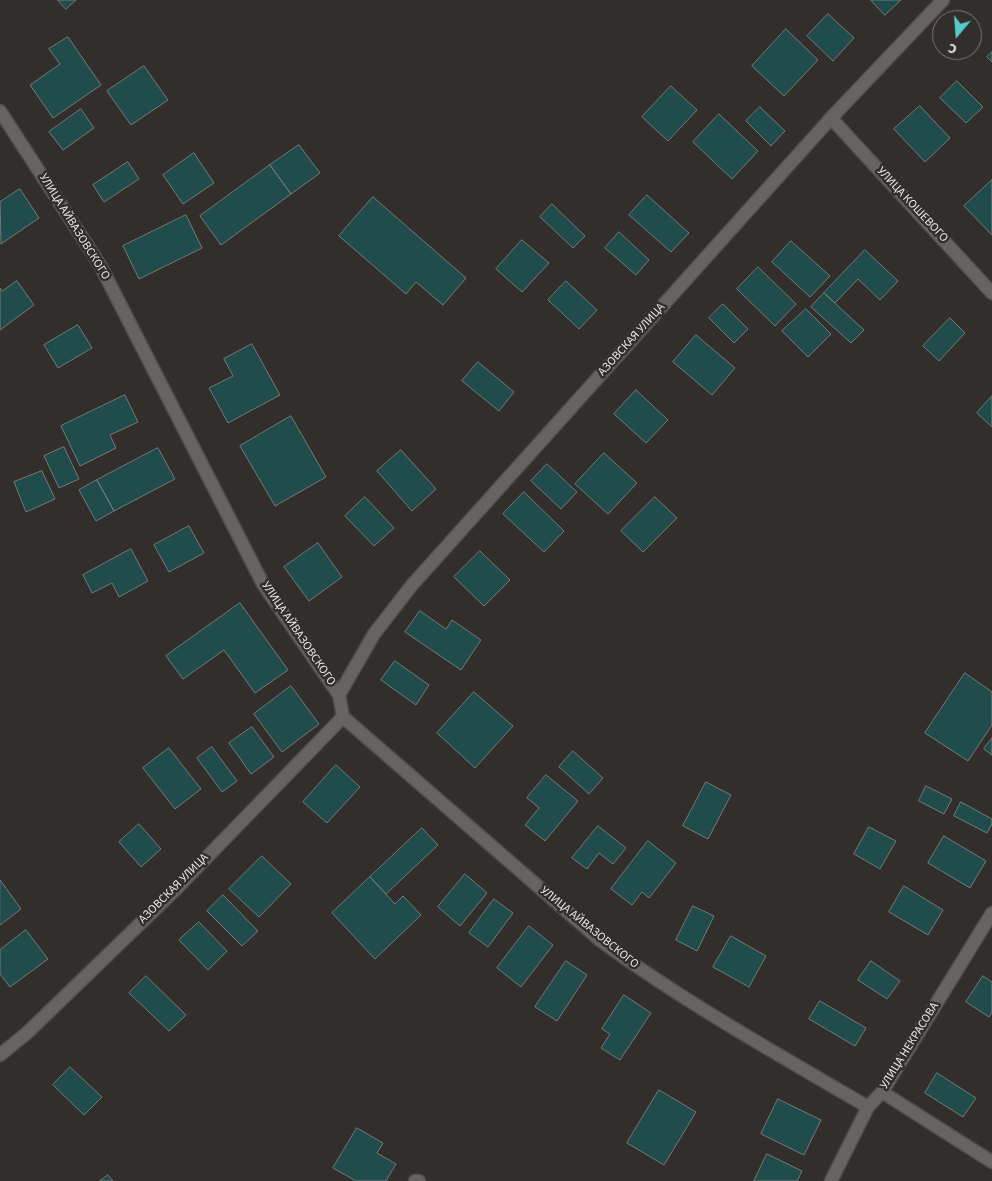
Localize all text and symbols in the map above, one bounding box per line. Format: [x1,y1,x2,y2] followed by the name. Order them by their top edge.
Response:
[932,10,982,60] north arrow
[946,38,960,59] text: С
[873,164,951,246] street label: УЛИЦА КОШЕВОГО
[36,171,112,283] street label: УЛИЦА АЙВАЗОВСКОГО
[596,301,668,379] street label: АЗОВСКАЯ УЛИЦА
[258,579,338,689] street label: УЛИЦА АЙВАЗОВСКОГО
[136,851,212,927] street label: АЗОВСКАЯ УЛИЦА
[537,884,641,972] street label: УЛИЦА АЙВАЗОВСКОГО
[878,1000,942,1092] street label: УЛИЦА НЕКРАСОВА

